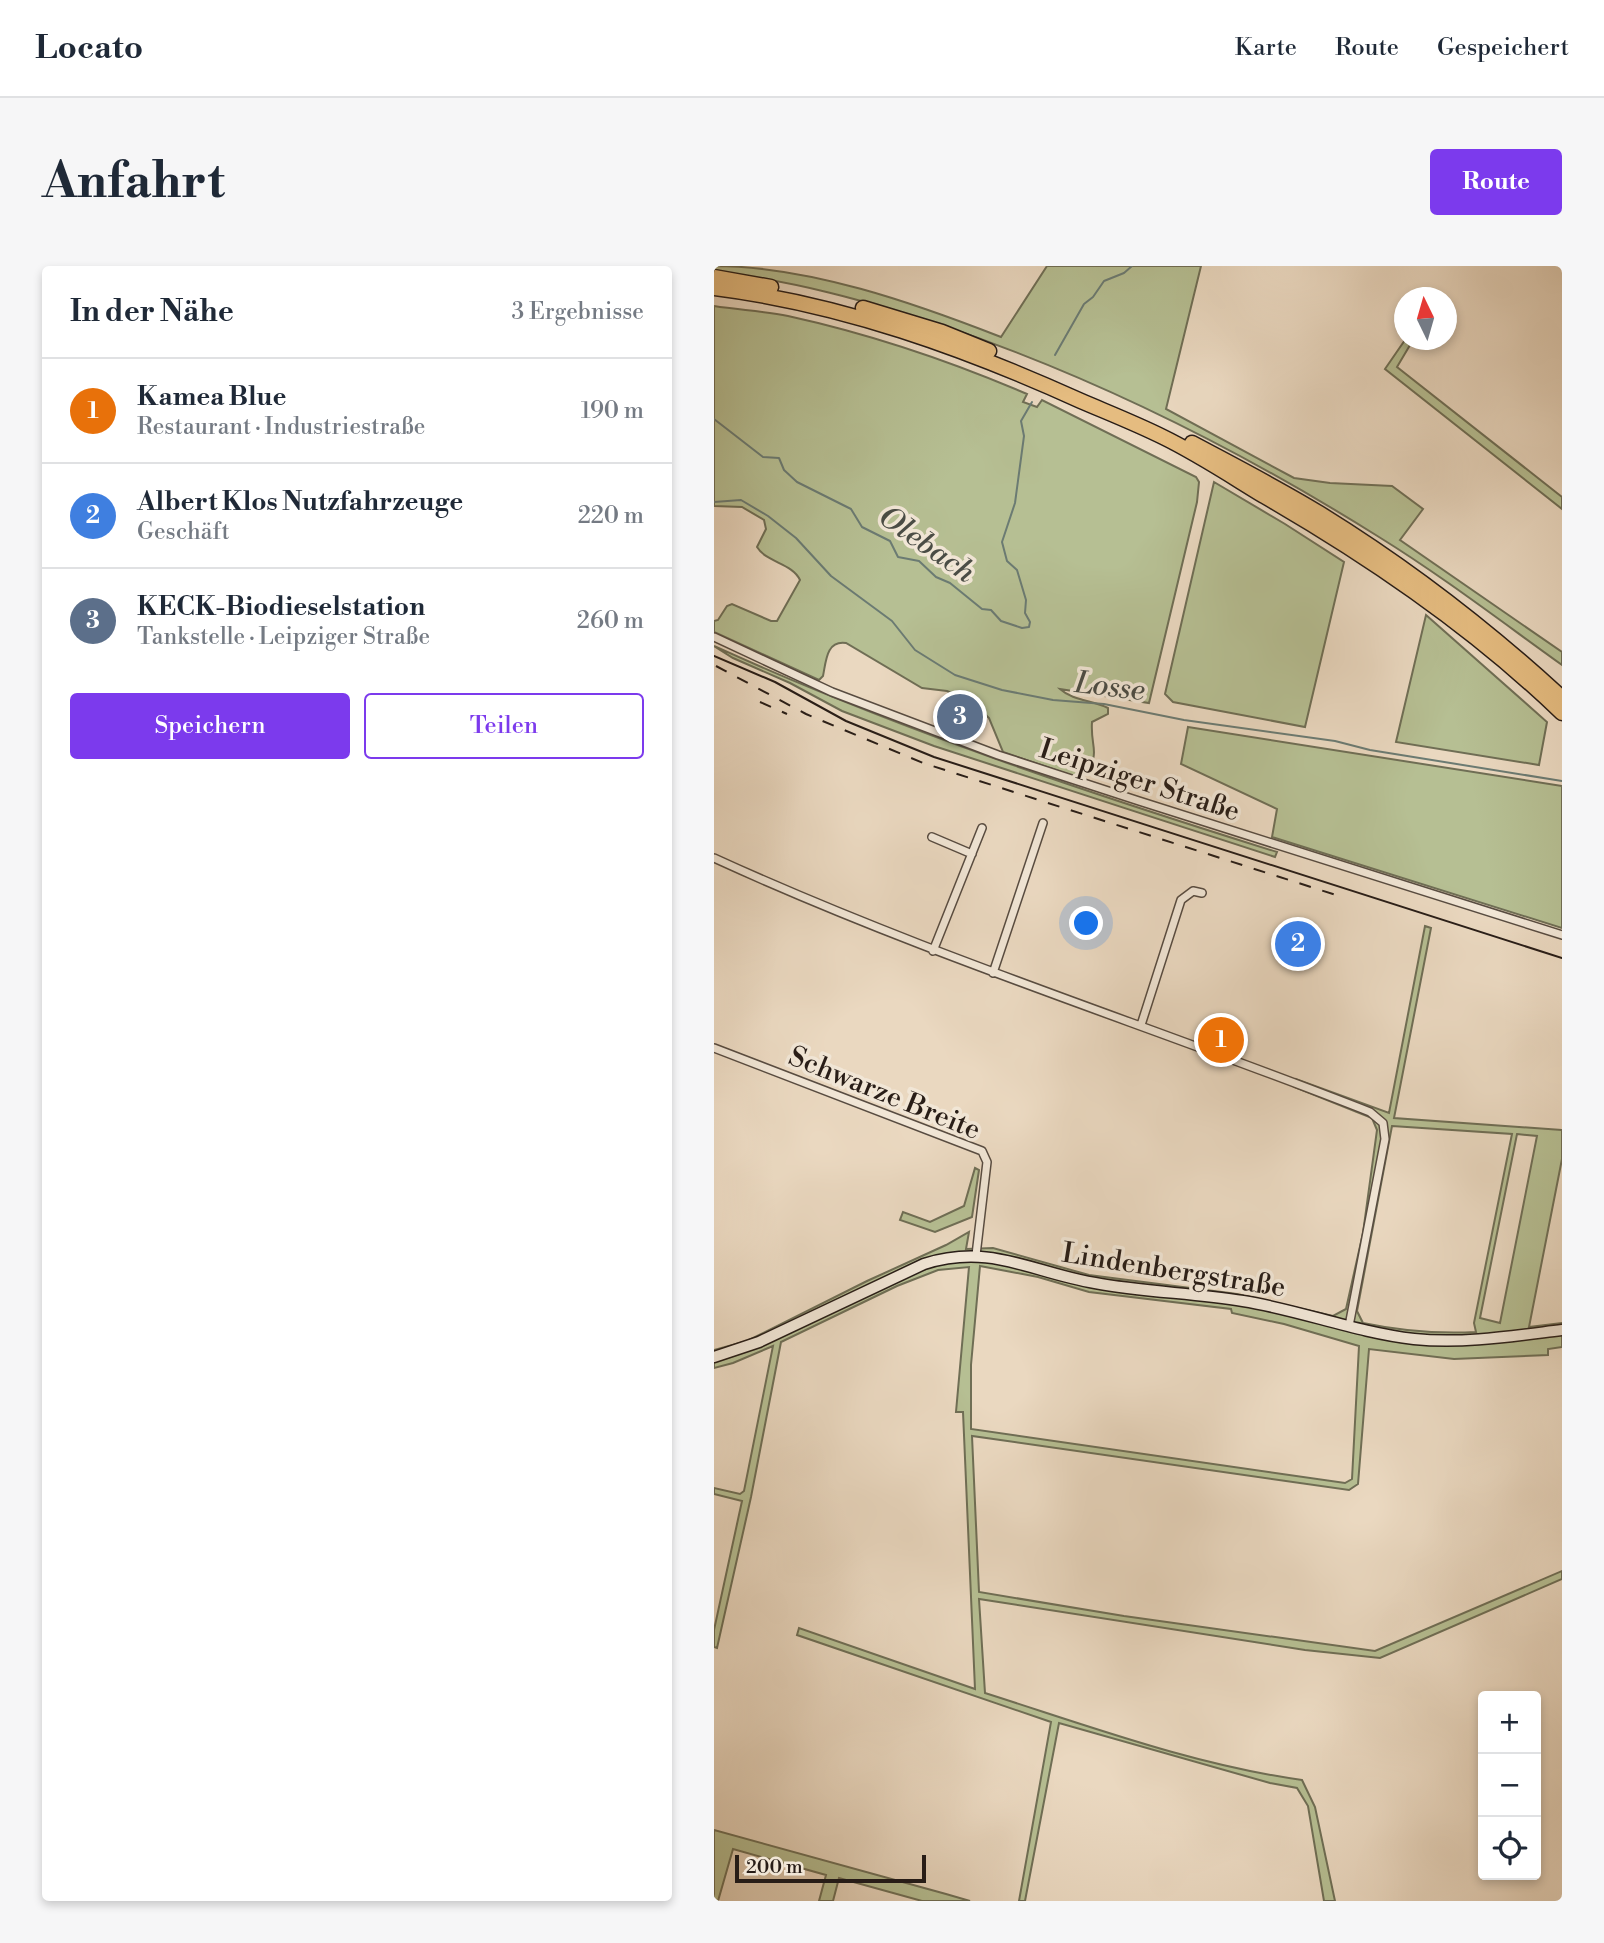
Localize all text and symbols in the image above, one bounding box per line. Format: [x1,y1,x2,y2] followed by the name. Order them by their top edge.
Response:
[35,28,143,69] text: Locato
[1235,33,1297,63] text: Karte
[1335,33,1399,63] text: Route
[1437,33,1569,63] text: Gespeichert
[1430,149,1562,215] button: Route
[42,152,225,213] text: Anfahrt
[1394,287,1457,350] north arrow
[70,293,234,331] text: In der Nähe
[511,298,644,326] text: 3 Ergebnisse
[137,381,287,413] text: Kamea Blue
[87,397,99,425] text: 1
[581,397,644,425] text: 190 m
[137,413,425,441] text: Restaurant · Industriestraße
[137,486,463,518] text: Albert Klos Nutzfahrzeuge
[871,498,982,592] water label: Olebach
[86,502,100,530] text: 2
[578,502,644,530] text: 220 m
[137,518,230,546] text: Geschäft
[137,591,425,623] text: KECK-Biodieselstation
[86,607,100,635] text: 3
[577,607,644,635] text: 260 m
[137,623,430,651] text: Tankstelle · Leipziger Straße
[1072,664,1147,710] water label: Losse
[937,691,983,743] pin: 3
[70,693,350,759] button: Speichern
[364,693,644,759] button: Teilen
[1035,732,1244,829] street label: Leipziger Straße
[1069,906,1103,940] your location
[1275,918,1321,970] pin: 2
[1198,1014,1244,1066] pin: 1
[783,1039,986,1148] street label: Schwarze Breite
[1059,1236,1288,1305] street label: Lindenbergstraße
[1478,1691,1541,1880] map controls
[1478,1691,1541,1754] button: +
[1478,1754,1541,1817] button: −
[1478,1817,1541,1880] button: locate
[735,1852,926,1884] scale bar
[746,1855,803,1879] text: 200 m

